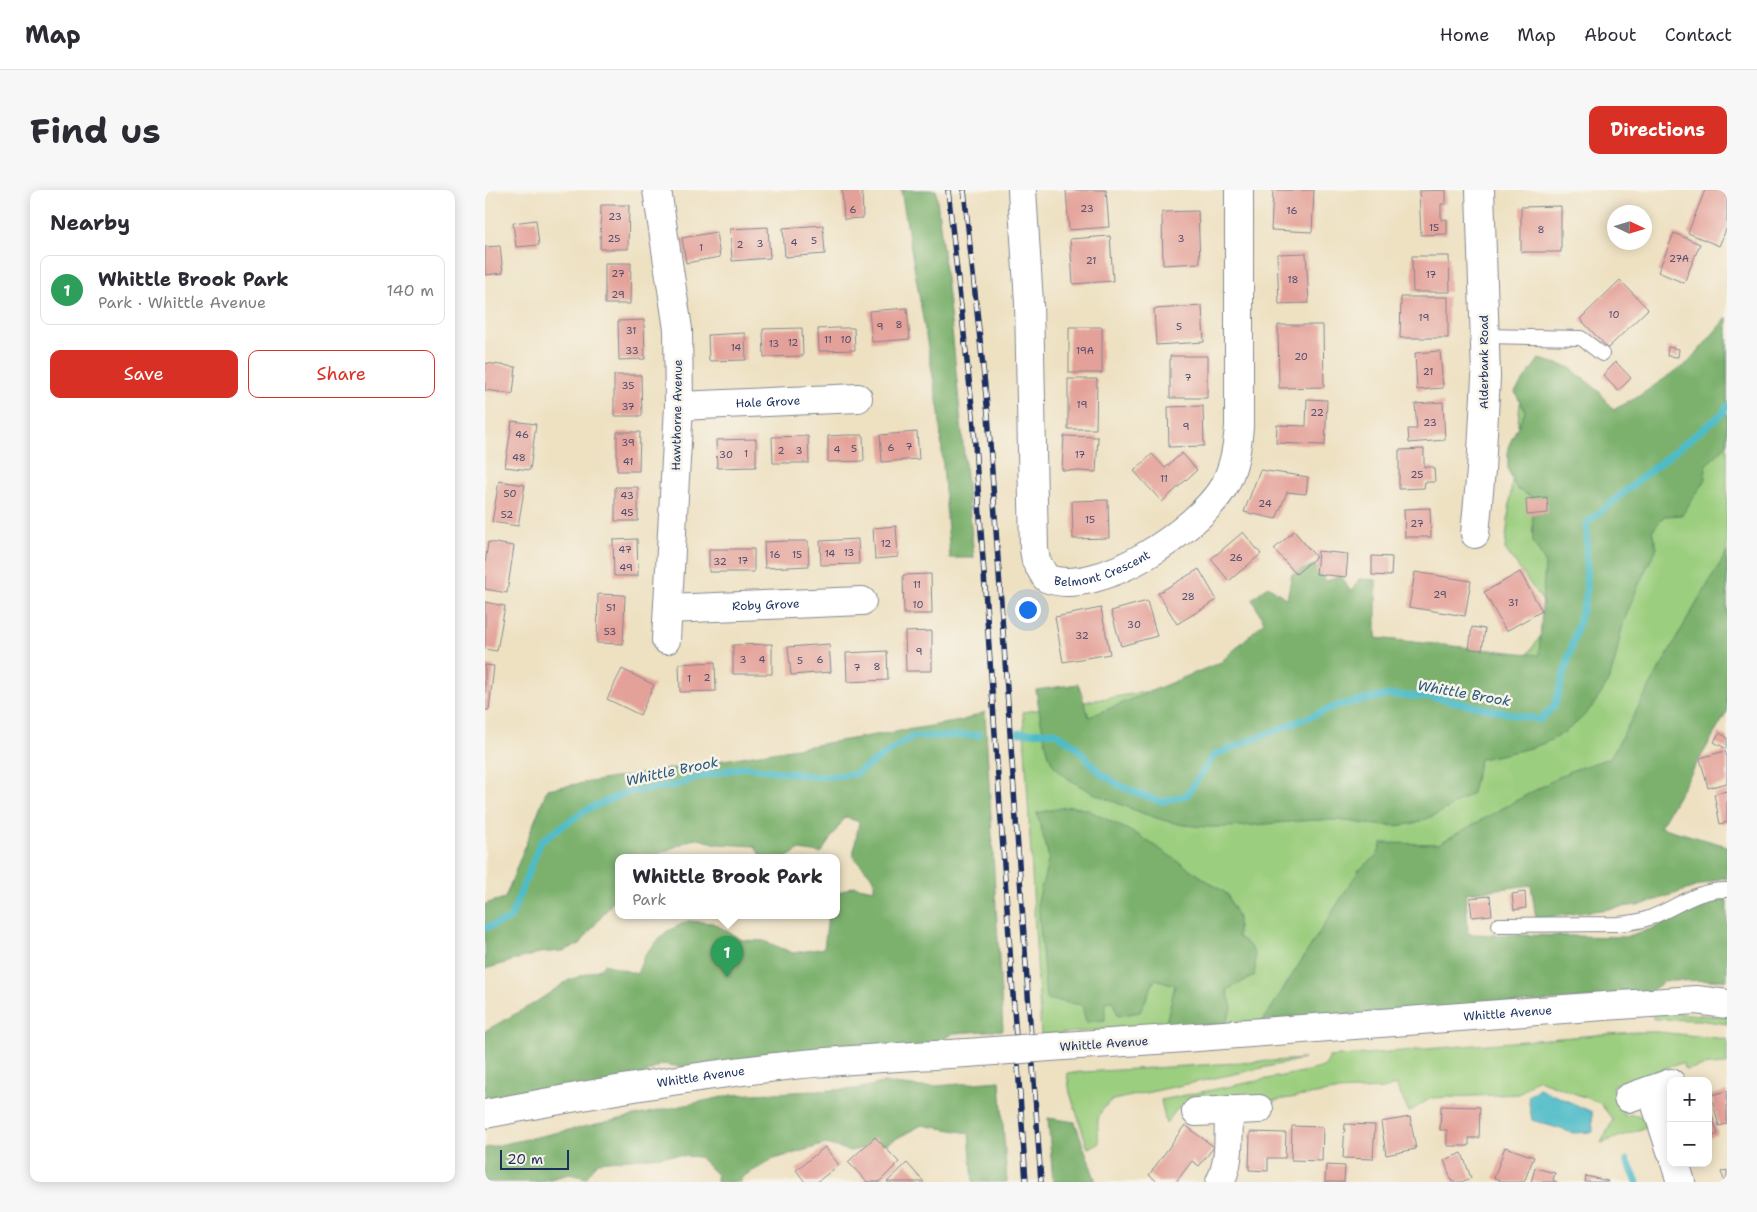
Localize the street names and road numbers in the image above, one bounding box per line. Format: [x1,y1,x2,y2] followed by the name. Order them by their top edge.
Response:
[1476,314,1492,409] street label: Alderbank Road
[668,359,686,471] street label: Hawthorne Avenue
[735,393,801,411] street label: Hale Grove
[1053,547,1153,590] street label: Belmont Crescent
[732,596,800,614] street label: Roby Grove
[1463,1002,1553,1025] street label: Whittle Avenue
[1059,1033,1149,1055] street label: Whittle Avenue
[656,1063,746,1091] street label: Whittle Avenue

